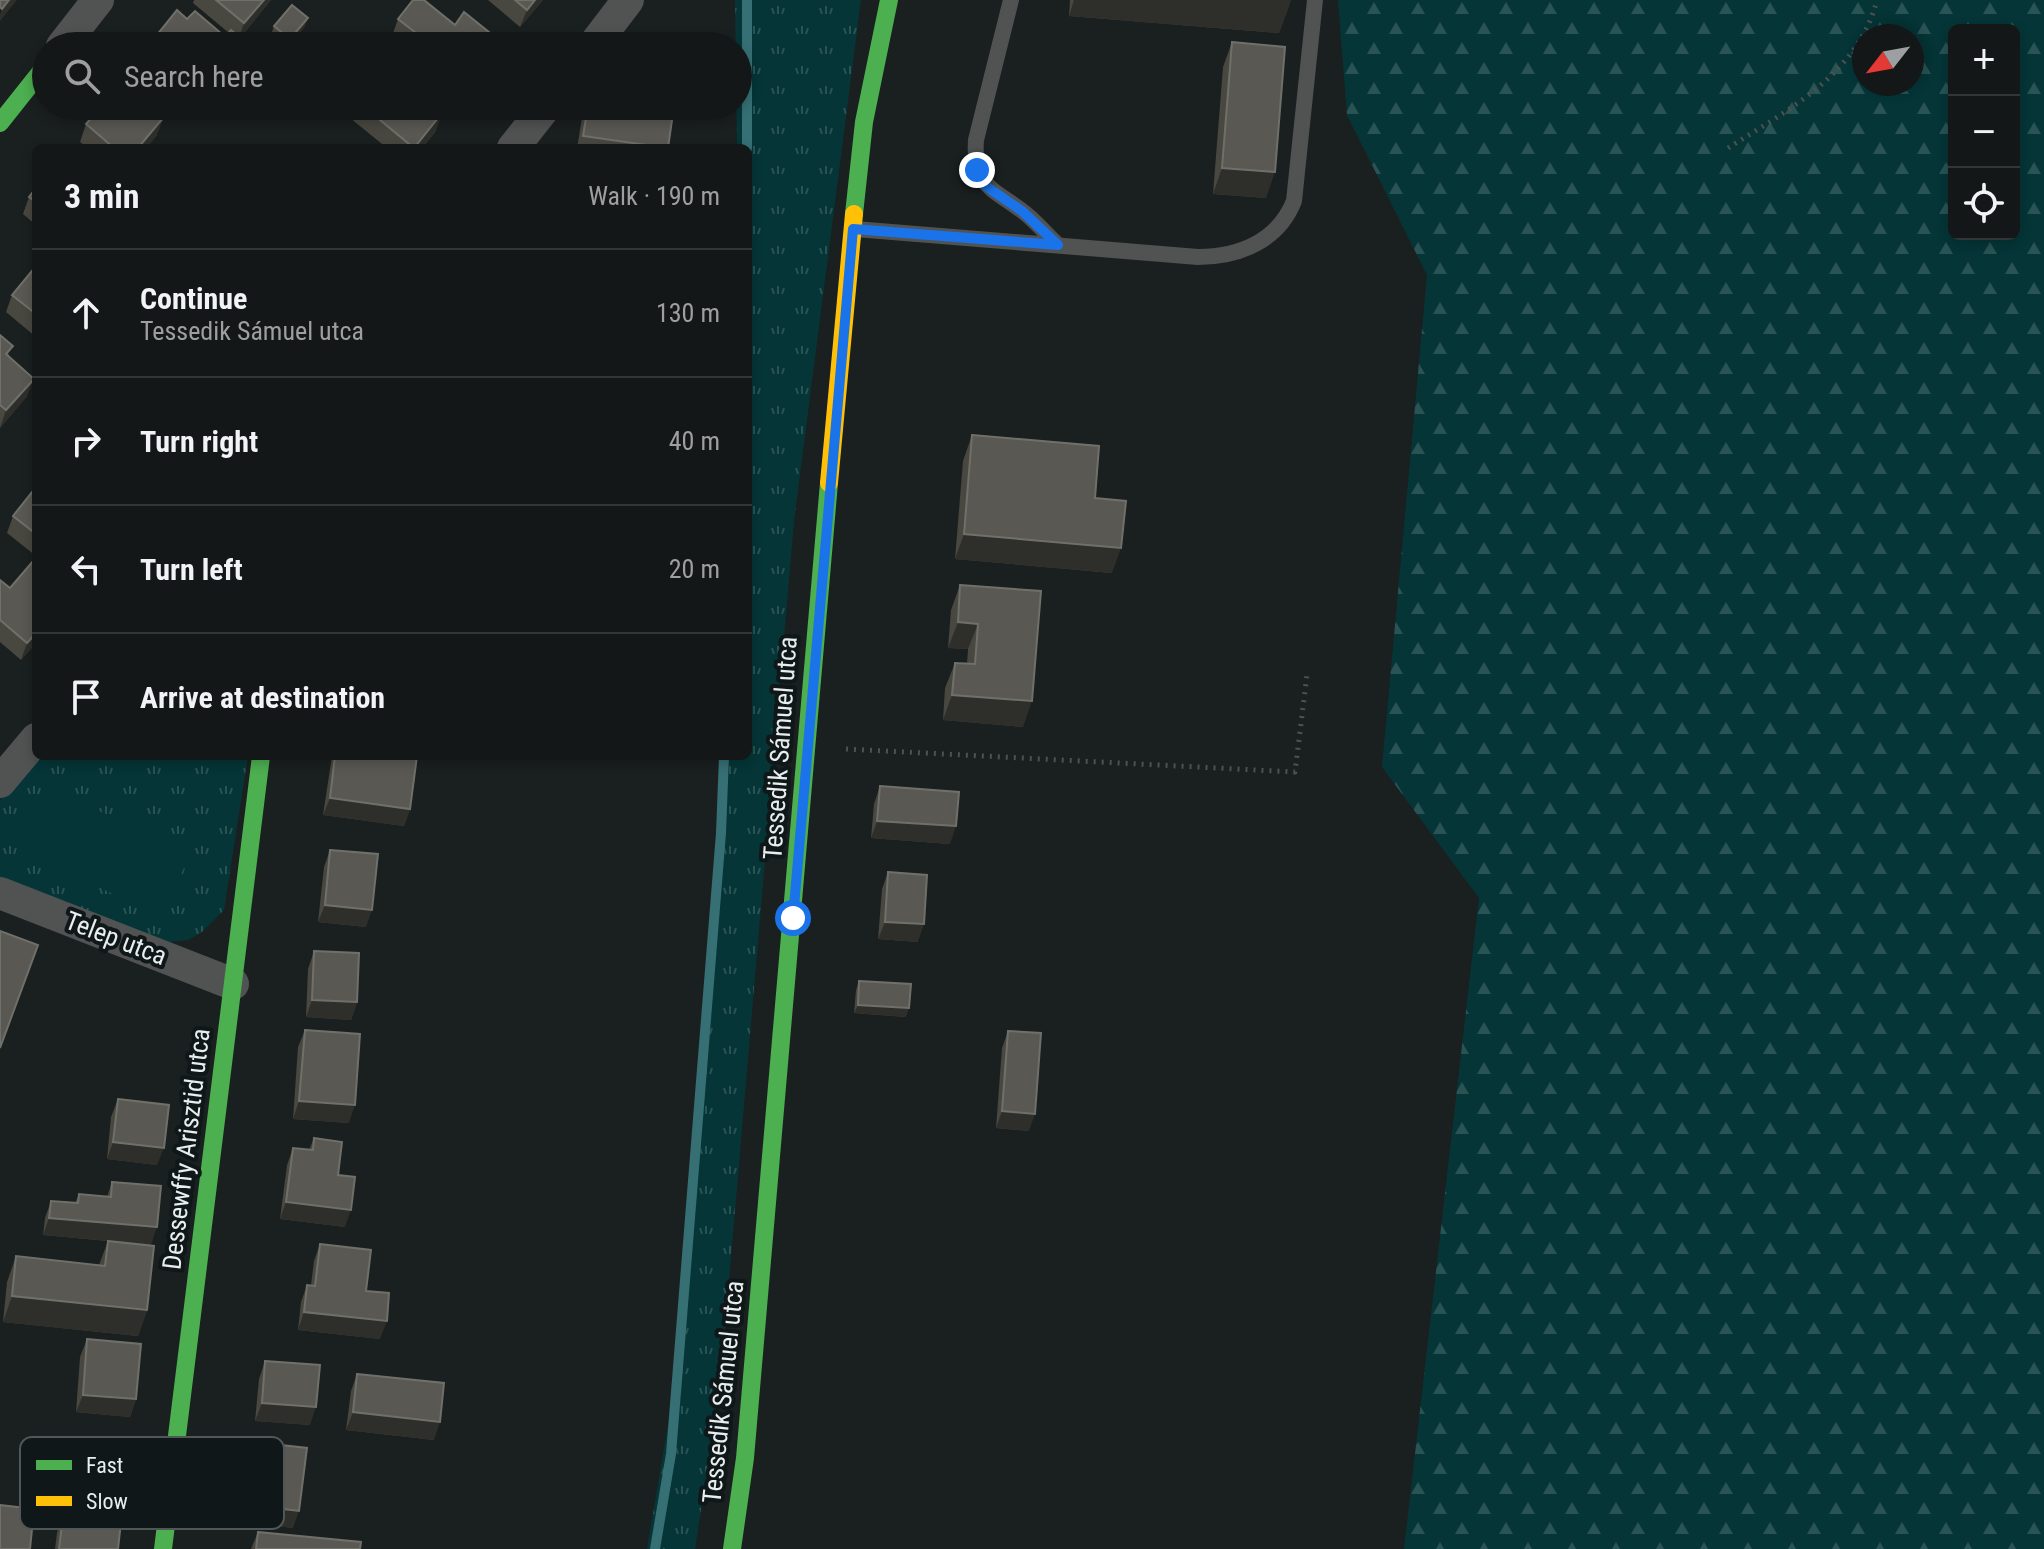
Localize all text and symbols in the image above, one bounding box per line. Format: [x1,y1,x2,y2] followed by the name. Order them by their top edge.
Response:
[1852,24,1924,96] north arrow
[1948,24,2020,240] map controls
[1948,24,2020,96] button: +
[32,32,752,120] search box
[60,54,104,98] icon: search
[124,59,264,94] text: Search here
[1948,96,2020,168] button: −
[959,152,995,188] route end
[1948,168,2020,240] button: locate
[64,176,140,216] text: 3 min
[588,181,720,211] text: Walk · 190 m
[140,281,247,316] text: Continue
[64,291,108,335] icon: ahead
[656,298,720,328] text: 130 m
[140,316,364,346] text: Tessedik Sámuel utca
[64,419,108,463] icon: right
[140,424,258,459] text: Turn right
[669,426,720,456] text: 40 m
[64,547,108,591] icon: left
[140,552,243,587] text: Turn left
[669,554,720,584] text: 20 m
[757,635,803,861] street label: Tessedik Sámuel utca
[64,675,108,719] icon: arrive
[140,680,385,715] text: Arrive at destination
[775,900,811,936] route start
[61,905,171,971] street label: Telep utca
[156,1027,216,1271] street label: Dessewffy Arisztid utca
[696,1279,750,1505] street label: Tessedik Sámuel utca
[20,1437,284,1529] legend
[86,1453,123,1478] text: Fast
[86,1489,128,1514] text: Slow

